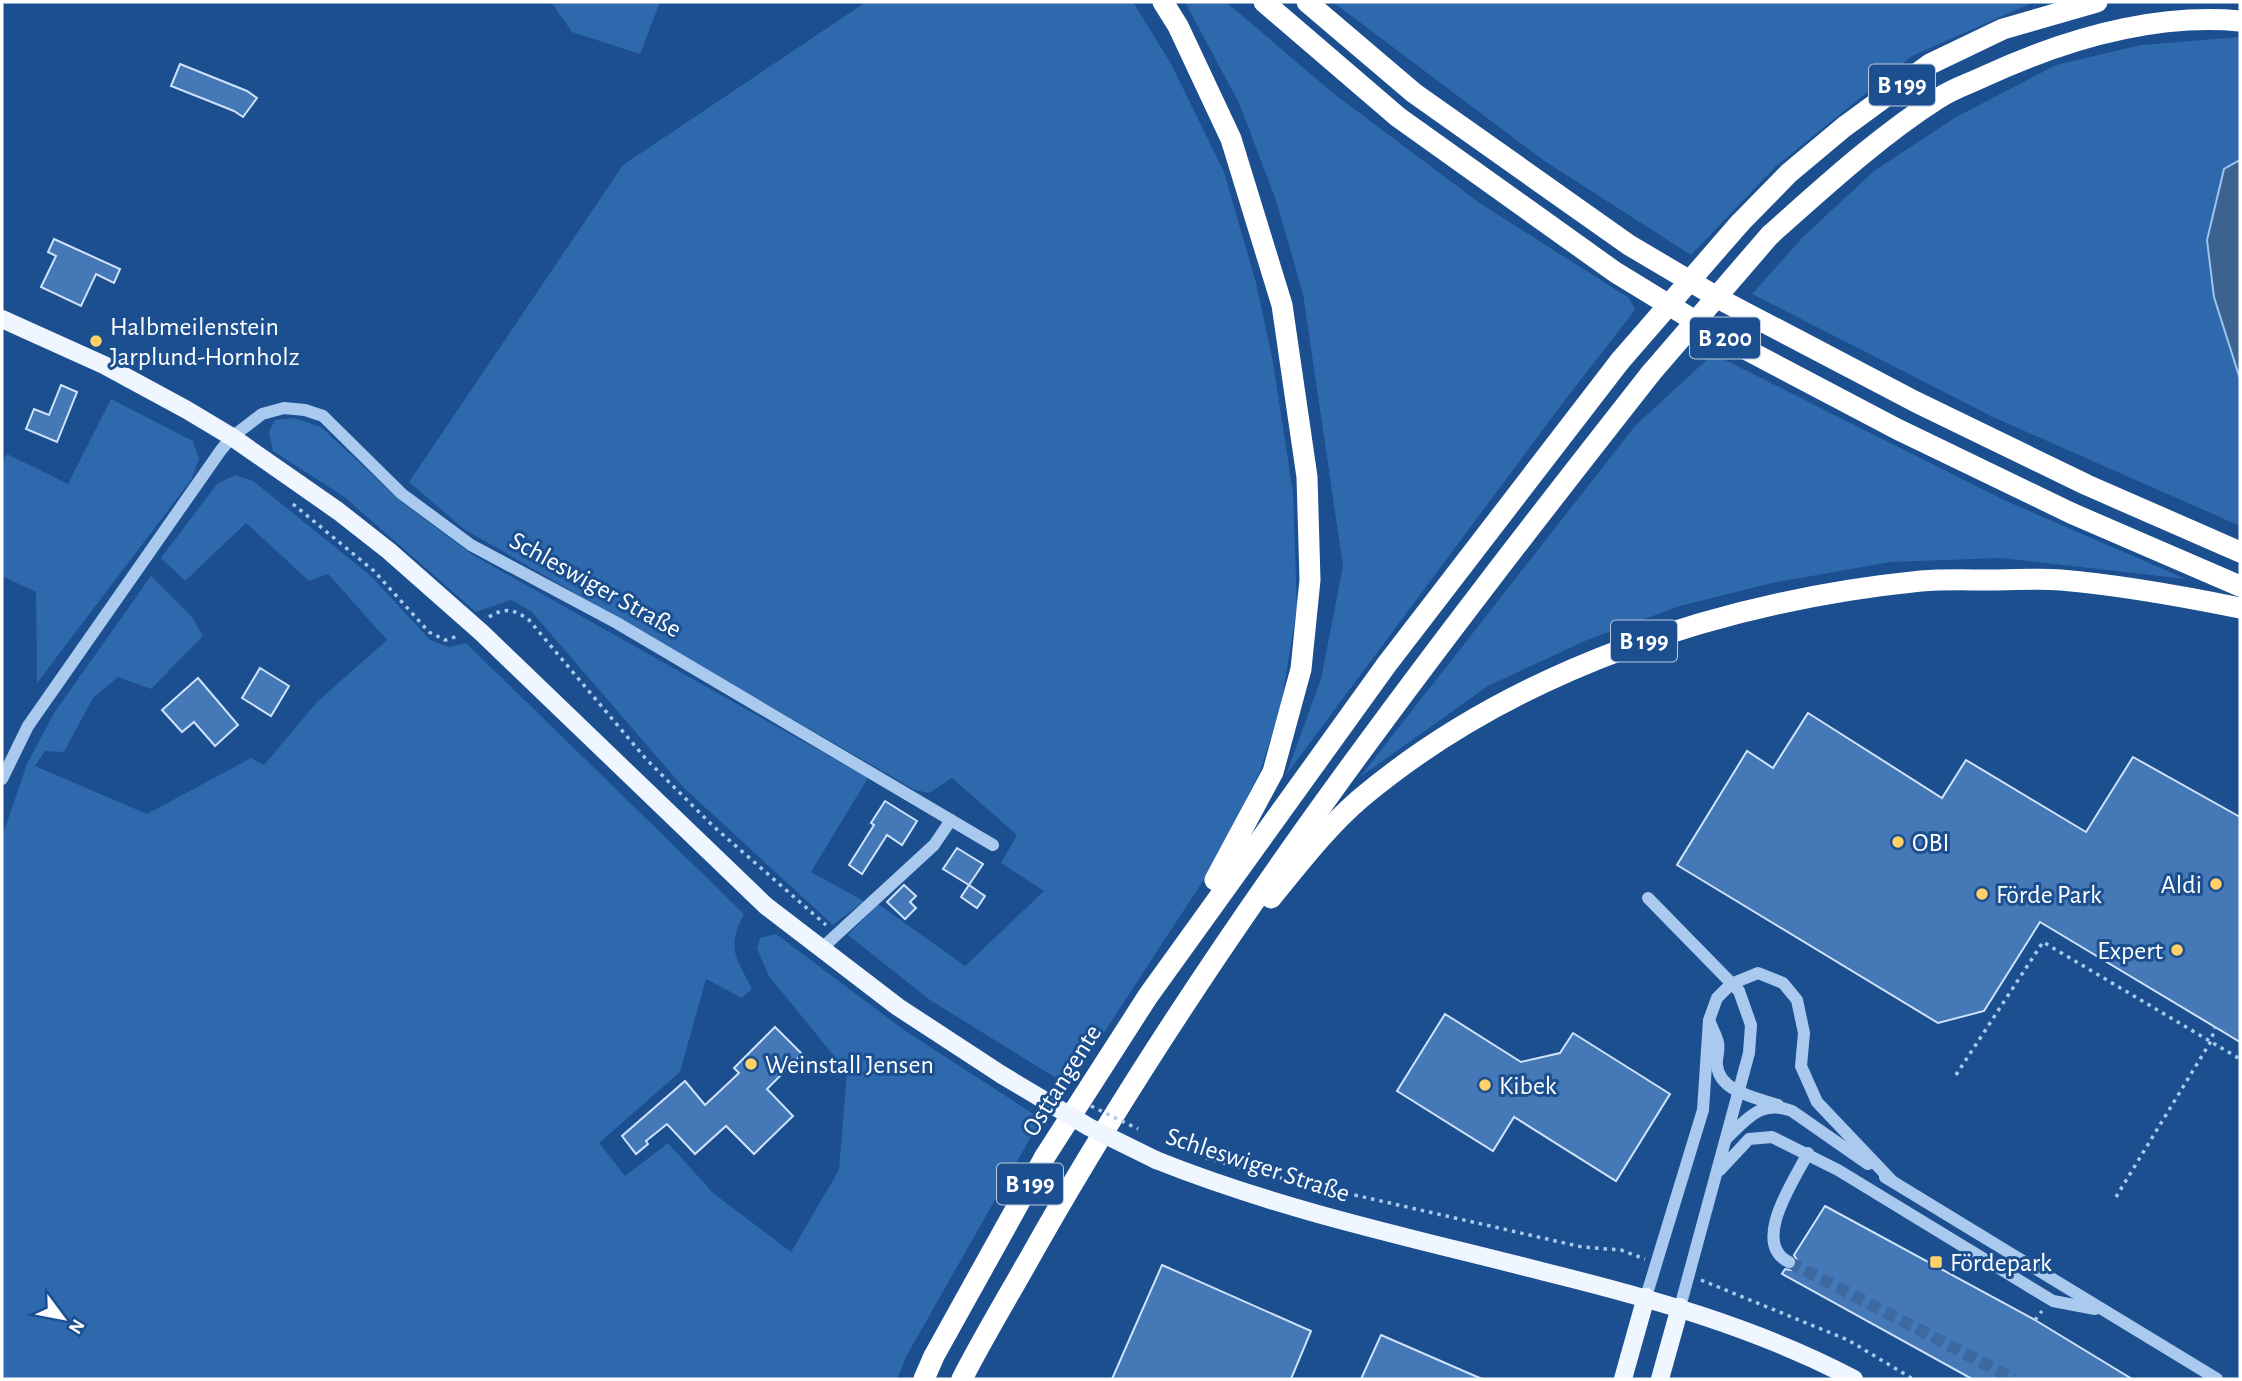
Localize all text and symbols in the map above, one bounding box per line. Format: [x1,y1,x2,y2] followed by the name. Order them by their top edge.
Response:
[1869,64,1935,106] road number: B 199
[110,314,299,370] place label: Halbmeilenstein Jarplund-Hornholz
[1690,318,1760,358] road number: B 200
[88,333,104,349] marker: Halbmeilenstein Jarplund-Hornholz
[505,527,686,643] street label: Schleswiger Straße
[1611,620,1677,662] road number: B 199
[1912,830,1949,856] place label: OBI
[1890,834,1906,850] marker: OBI
[2161,872,2202,898] place label: Aldi
[2208,876,2224,892] marker: Aldi
[1996,882,2102,908] place label: Förde Park
[1974,886,1990,902] marker: Förde Park
[2097,938,2163,964] place label: Expert
[2169,942,2185,958] marker: Expert
[1017,1020,1106,1141] street label: Osttangente
[765,1052,934,1078] place label: Weinstall Jensen
[743,1056,759,1072] marker: Weinstall Jensen
[1499,1073,1557,1099] place label: Kibek
[1477,1077,1493,1093] marker: Kibek
[1163,1123,1353,1207] street label: Schleswiger Straße
[997,1164,1063,1204] road number: B 199
[1950,1250,2052,1276] place label: Fördepark
[1928,1254,1944,1270] marker: Fördepark
[28,1283,98,1353] north arrow
[65,1316,88,1337] text: N

